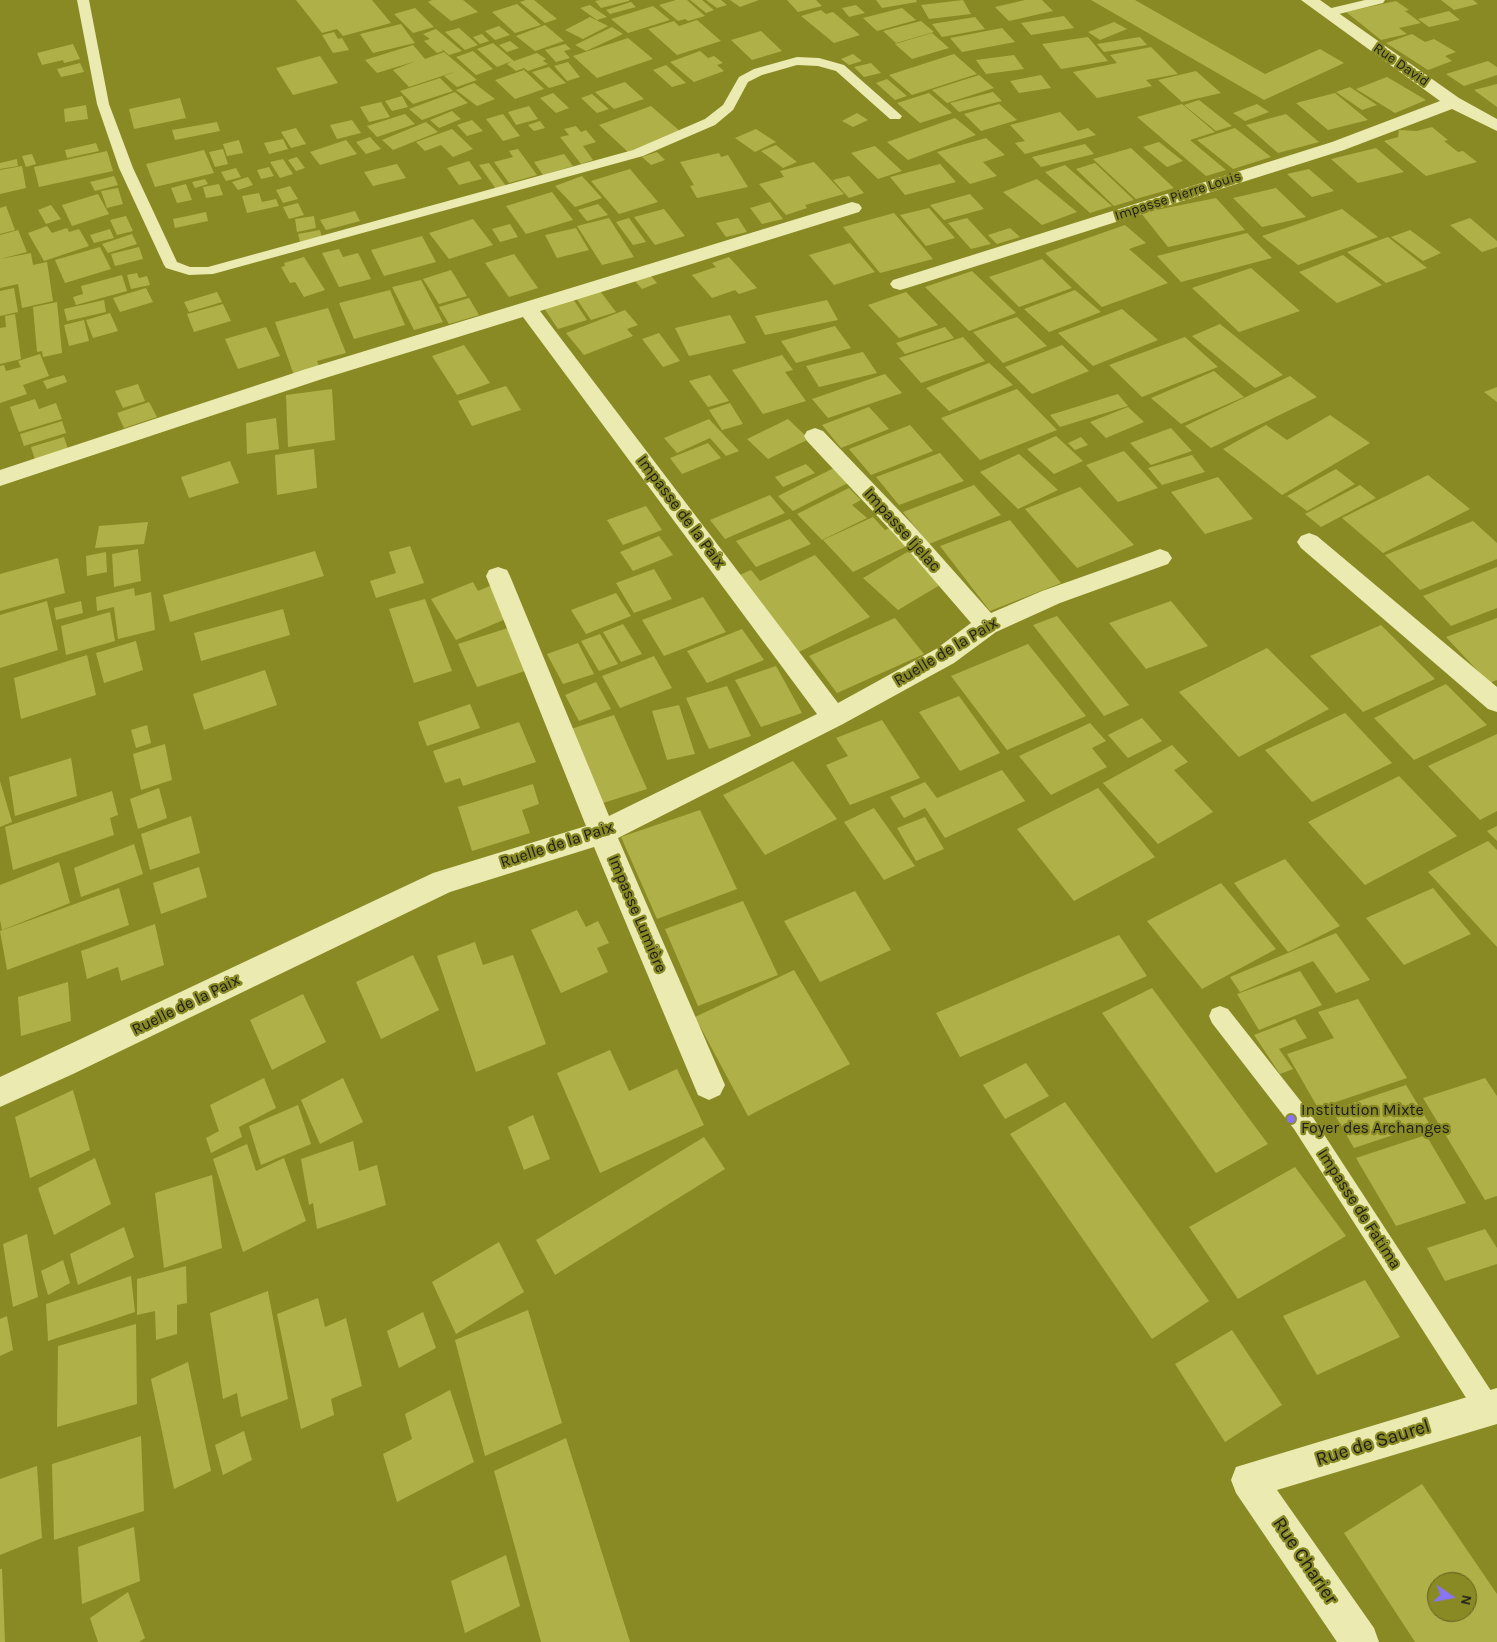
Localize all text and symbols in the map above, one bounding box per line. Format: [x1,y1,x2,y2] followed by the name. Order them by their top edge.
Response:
[1370,40,1432,90] street label: Rue David
[1113,168,1243,224] street label: Impasse Pierre Louis
[633,452,729,572] street label: Impasse de la Paix
[860,484,944,576] street label: Impasse Ijelac
[891,613,1001,691] street label: Ruelle de la Paix
[498,818,616,872] street label: Ruelle de la Paix
[604,852,670,976] street label: Impasse Lumière
[129,971,243,1039] street label: Ruelle de la Paix
[1301,1100,1450,1138] place label: Institution Mixte Foyer des Archanges
[1285,1113,1297,1125] marker: Institution Mixte Foyer des Archanges
[1313,1145,1405,1273] street label: Impasse de Fatima
[1313,1415,1433,1471] street label: Rue de Saurel
[1268,1513,1342,1609] street label: Rue Charier
[1427,1572,1477,1622] north arrow
[1457,1593,1476,1607] text: N

